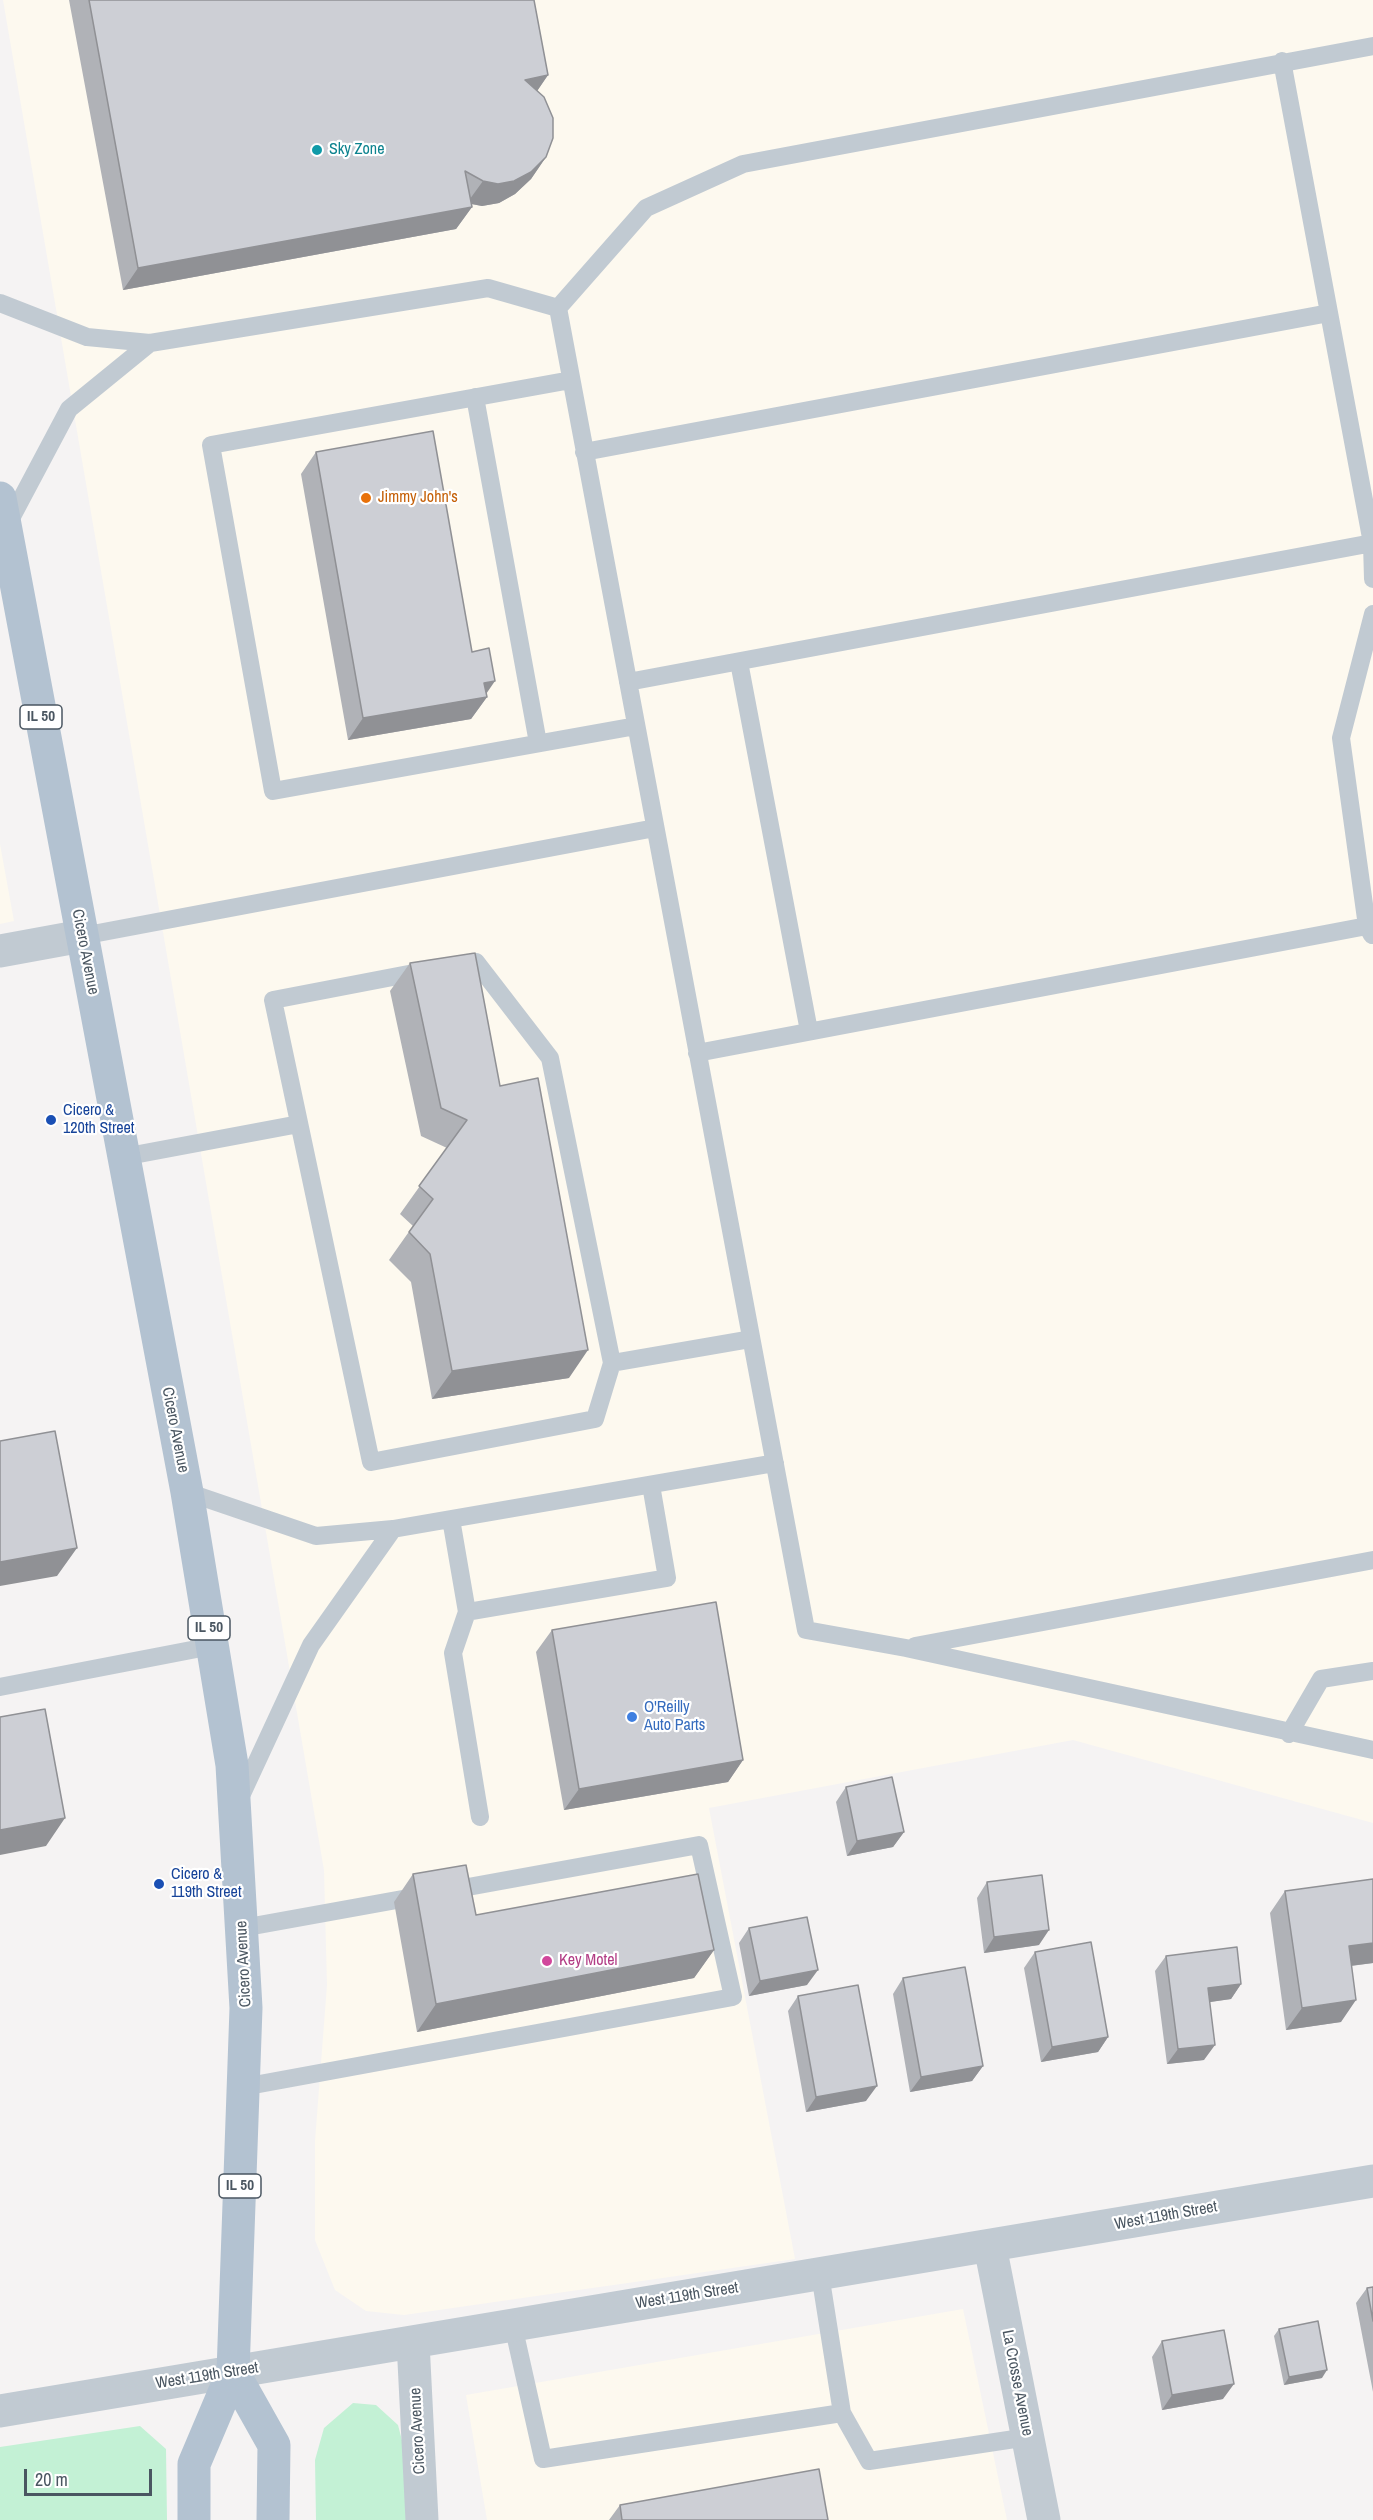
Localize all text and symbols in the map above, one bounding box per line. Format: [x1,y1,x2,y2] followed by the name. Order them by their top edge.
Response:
[329,140,384,160] place label: Sky Zone
[310,143,324,157] marker: Sky Zone
[378,488,458,508] place label: Jimmy John's
[359,491,373,505] marker: Jimmy John's
[20,705,62,729] road number: IL 50
[67,908,103,996] street label: Cicero Avenue
[63,1101,134,1139] place label: Cicero & 120th Street
[44,1113,58,1127] marker: Cicero & 120th Street
[157,1386,193,1474] street label: Cicero Avenue
[188,1616,230,1640] road number: IL 50
[644,1698,705,1736] place label: O'Reilly Auto Parts
[625,1710,639,1724] marker: O'Reilly Auto Parts
[171,1865,242,1903] place label: Cicero & 119th Street
[152,1877,166,1891] marker: Cicero & 119th Street
[232,1920,256,2008] street label: Cicero Avenue
[559,1951,617,1971] place label: Key Motel
[540,1954,554,1968] marker: Key Motel
[219,2174,261,2198] road number: IL 50
[1113,2198,1219,2234] street label: West 119th Street
[634,2278,740,2314] street label: West 119th Street
[997,2328,1037,2438] street label: La Crosse Avenue
[154,2358,260,2394] street label: West 119th Street
[406,2387,430,2475] street label: Cicero Avenue
[27,2457,154,2495] scale bar
[35,2467,68,2492] text: 20 m

